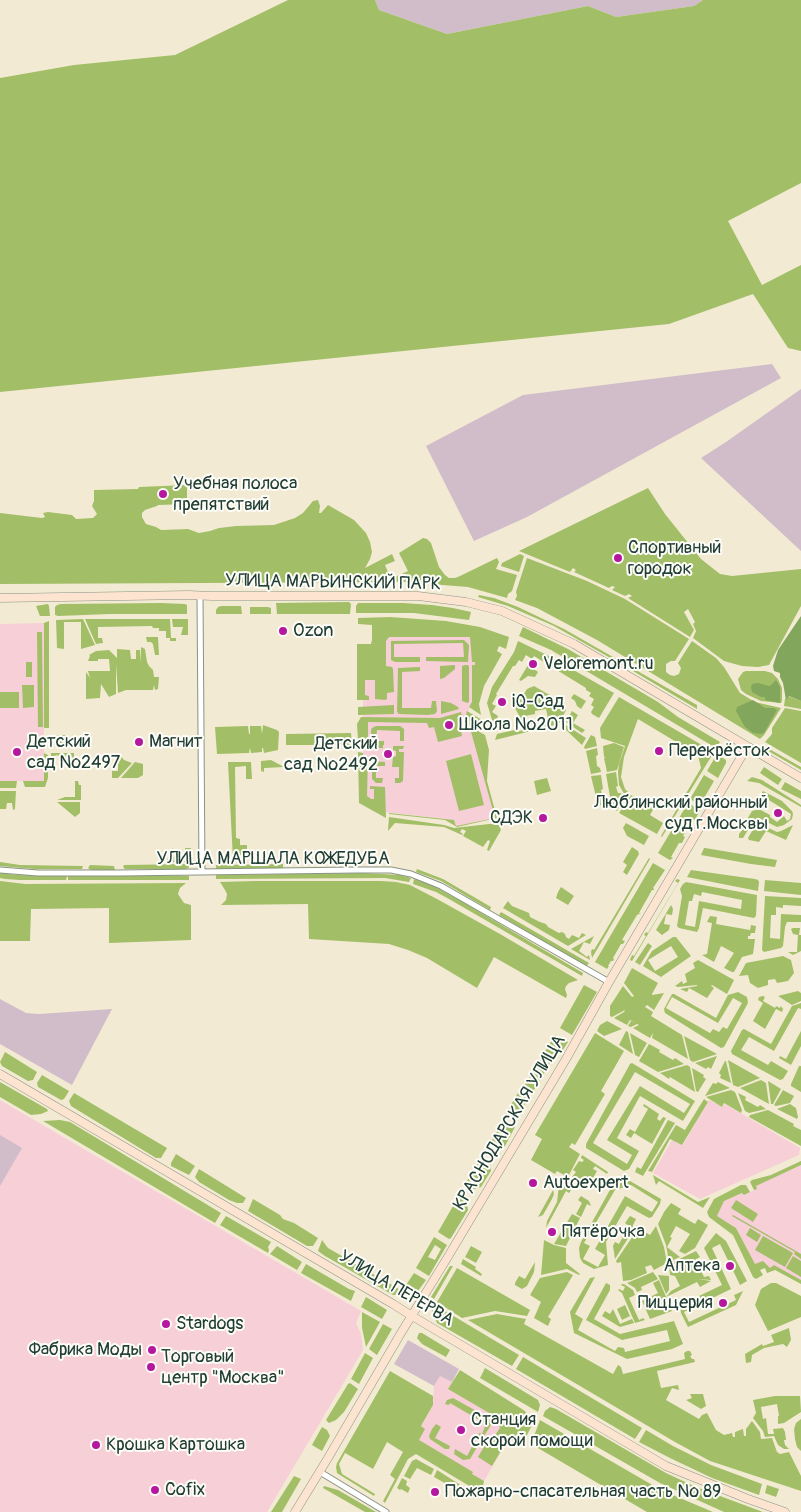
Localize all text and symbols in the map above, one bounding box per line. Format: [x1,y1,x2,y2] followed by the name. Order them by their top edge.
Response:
[173,473,297,516] place label: Учебная полоса препятствий
[157,488,169,500] marker: Учебная полоса препятствий
[628,537,722,580] place label: Спортивный городок
[612,552,624,564] marker: Спортивный городок
[225,570,441,596] street label: УЛИЦА МАРЬИНСКИЙ ПАРК
[293,620,333,642] place label: Ozon
[277,625,289,637] marker: Ozon
[543,653,654,675] place label: Veloremont.ru
[527,658,539,670] marker: Veloremont.ru
[512,691,564,713] place label: iQ-Сад
[496,696,508,708] marker: iQ-Сад
[459,714,573,736] place label: Школа №2011
[443,719,455,731] marker: Школа №2011
[27,731,120,774] place label: Детский сад №2497
[149,731,202,753] place label: Магнит
[284,733,378,776] place label: Детский сад №2492
[133,736,145,748] marker: Магнит
[669,740,770,762] place label: Перекрёсток
[653,745,665,757] marker: Перекрёсток
[11,746,23,758] marker: Детский сад №2497
[382,748,394,760] marker: Детский сад №2492
[594,792,768,834] place label: Люблинский районный суд г.Москвы
[490,807,533,829] place label: СДЭК
[772,807,784,819] marker: Люблинский районный суд г.Москвы
[537,812,549,824] marker: СДЭК
[156,848,390,870] street label: УЛИЦА МАРШАЛА КОЖЕДУБА
[449,1031,571,1215] street label: КРАСНОДАРСКАЯ УЛИЦА
[543,1172,629,1194] place label: Autoexpert
[527,1177,539,1189] marker: Autoexpert
[562,1221,645,1243] place label: Пятёрочка
[546,1226,558,1238] marker: Пятёрочка
[335,1246,457,1332] street label: УЛИЦА ПЕРЕРВА
[664,1255,720,1277] place label: Аптека
[724,1260,736,1272] marker: Аптека
[638,1292,713,1314] place label: Пиццерия
[717,1297,729,1309] marker: Пиццерия
[176,1313,243,1335] place label: Stardogs
[160,1318,172,1330] marker: Stardogs
[29,1339,142,1361] place label: Фабрика Моды
[146,1344,158,1356] marker: Фабрика Моды
[161,1346,284,1388] place label: Торговый центр "Москва"
[145,1361,157,1373] marker: Торговый центр "Москва"
[471,1409,593,1452] place label: Станция скорой помощи
[455,1424,467,1436] marker: Станция скорой помощи
[106,1434,245,1456] place label: Крошка Картошка
[90,1439,102,1451] marker: Крошка Картошка
[165,1479,205,1501] place label: Cofix
[445,1481,721,1503] place label: Пожарно-спасательная часть № 89
[149,1484,161,1496] marker: Cofix
[429,1486,441,1498] marker: Пожарно-спасательная часть № 89

